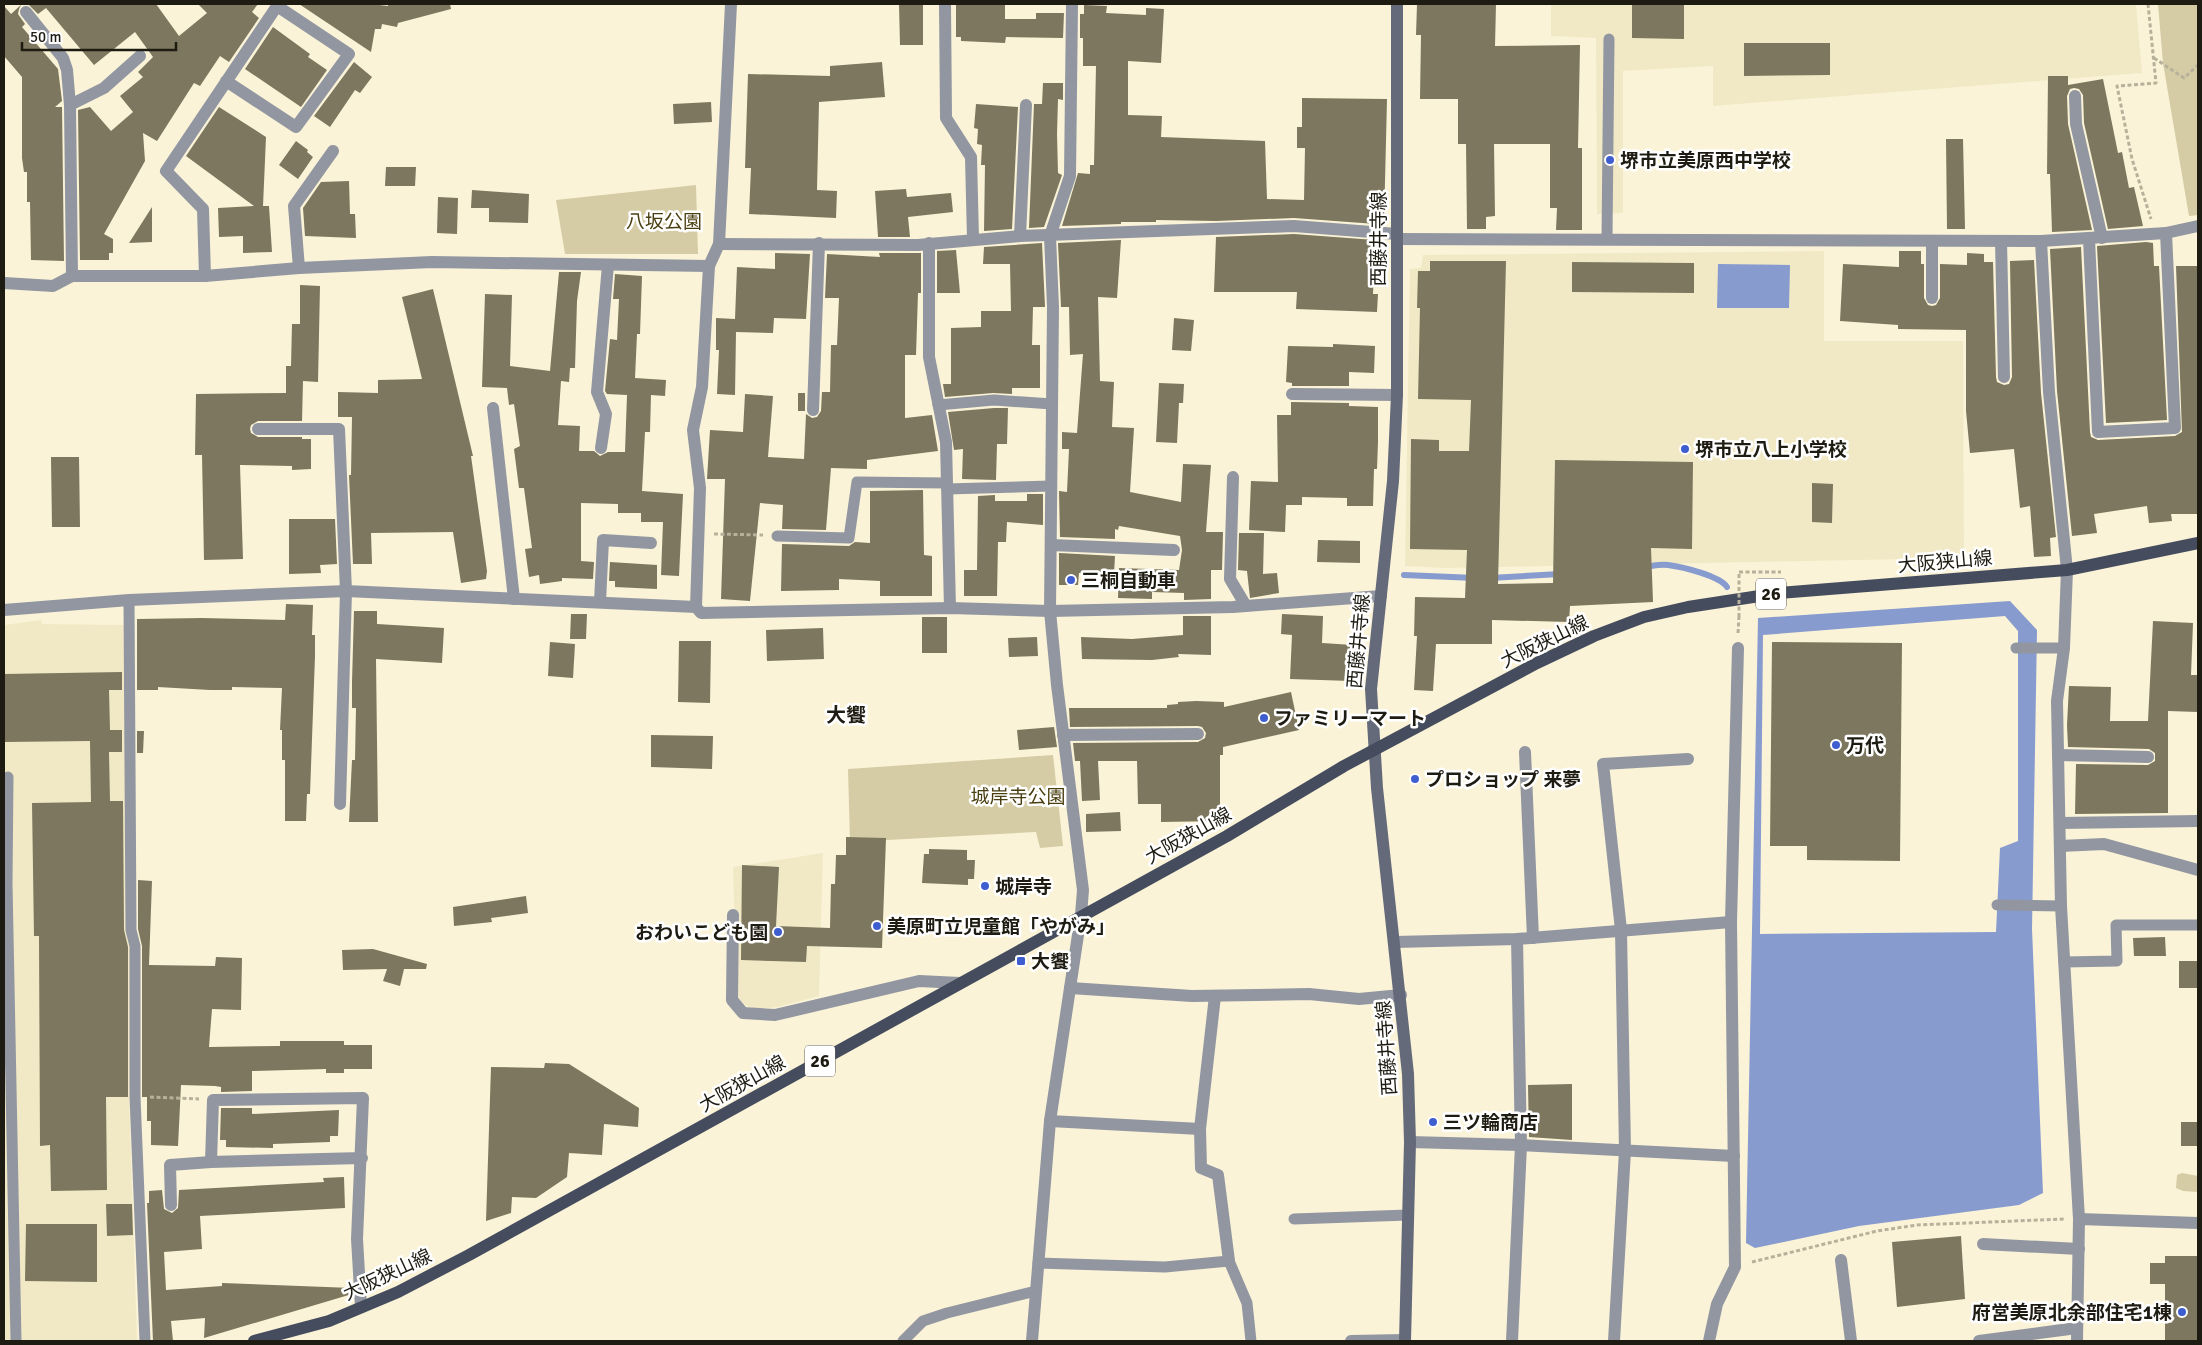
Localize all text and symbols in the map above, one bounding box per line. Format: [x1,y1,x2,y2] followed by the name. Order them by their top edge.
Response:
[22,20,176,52] scale bar
[30,28,61,46] text: 50 m
[1620,149,1791,173] place label: 堺市立美原西中学校
[1604,154,1616,166] marker: 堺市立美原西中学校
[1367,191,1391,287] street label: 西藤井寺線
[626,210,702,234] park label: 八坂公園
[1695,438,1847,462] place label: 堺市立八上小学校
[1679,443,1691,455] marker: 堺市立八上小学校
[1897,546,1993,578] street label: 大阪狭山線
[1081,569,1176,593] place label: 三桐自動車
[1065,574,1077,586] marker: 三桐自動車
[1756,578,1786,610] road number: 26
[1343,593,1375,689] street label: 西藤井寺線
[1496,610,1592,674] street label: 大阪狭山線
[826,703,866,728] district label: 大饗
[1274,707,1426,731] place label: ファミリーマート
[1258,712,1270,724] marker: ファミリーマート
[1846,734,1884,758] place label: 万代
[1830,739,1842,751] marker: 万代
[1425,768,1581,792] place label: プロショップ 来夢
[1409,773,1421,785] marker: プロショップ 来夢
[970,785,1066,809] park label: 城岸寺公園
[1141,802,1236,869] street label: 大阪狭山線
[995,875,1052,899] place label: 城岸寺
[979,880,991,892] marker: 城岸寺
[887,915,1115,939] place label: 美原町立児童館「やがみ」
[871,920,883,932] marker: 美原町立児童館「やがみ」
[635,921,768,945] place label: おわいこども園
[772,926,784,938] marker: おわいこども園
[1031,950,1069,974] place label: 大饗
[1015,955,1027,967] marker: 大饗
[1372,1000,1402,1096] street label: 西藤井寺線
[805,1046,835,1076] road number: 26
[695,1050,790,1117] street label: 大阪狭山線
[1443,1111,1538,1135] place label: 三ツ輪商店
[1427,1116,1439,1128] marker: 三ツ輪商店
[339,1244,436,1306] street label: 大阪狭山線
[1972,1301,2172,1325] place label: 府営美原北余部住宅1棟
[2176,1306,2188,1318] marker: 府営美原北余部住宅1棟

